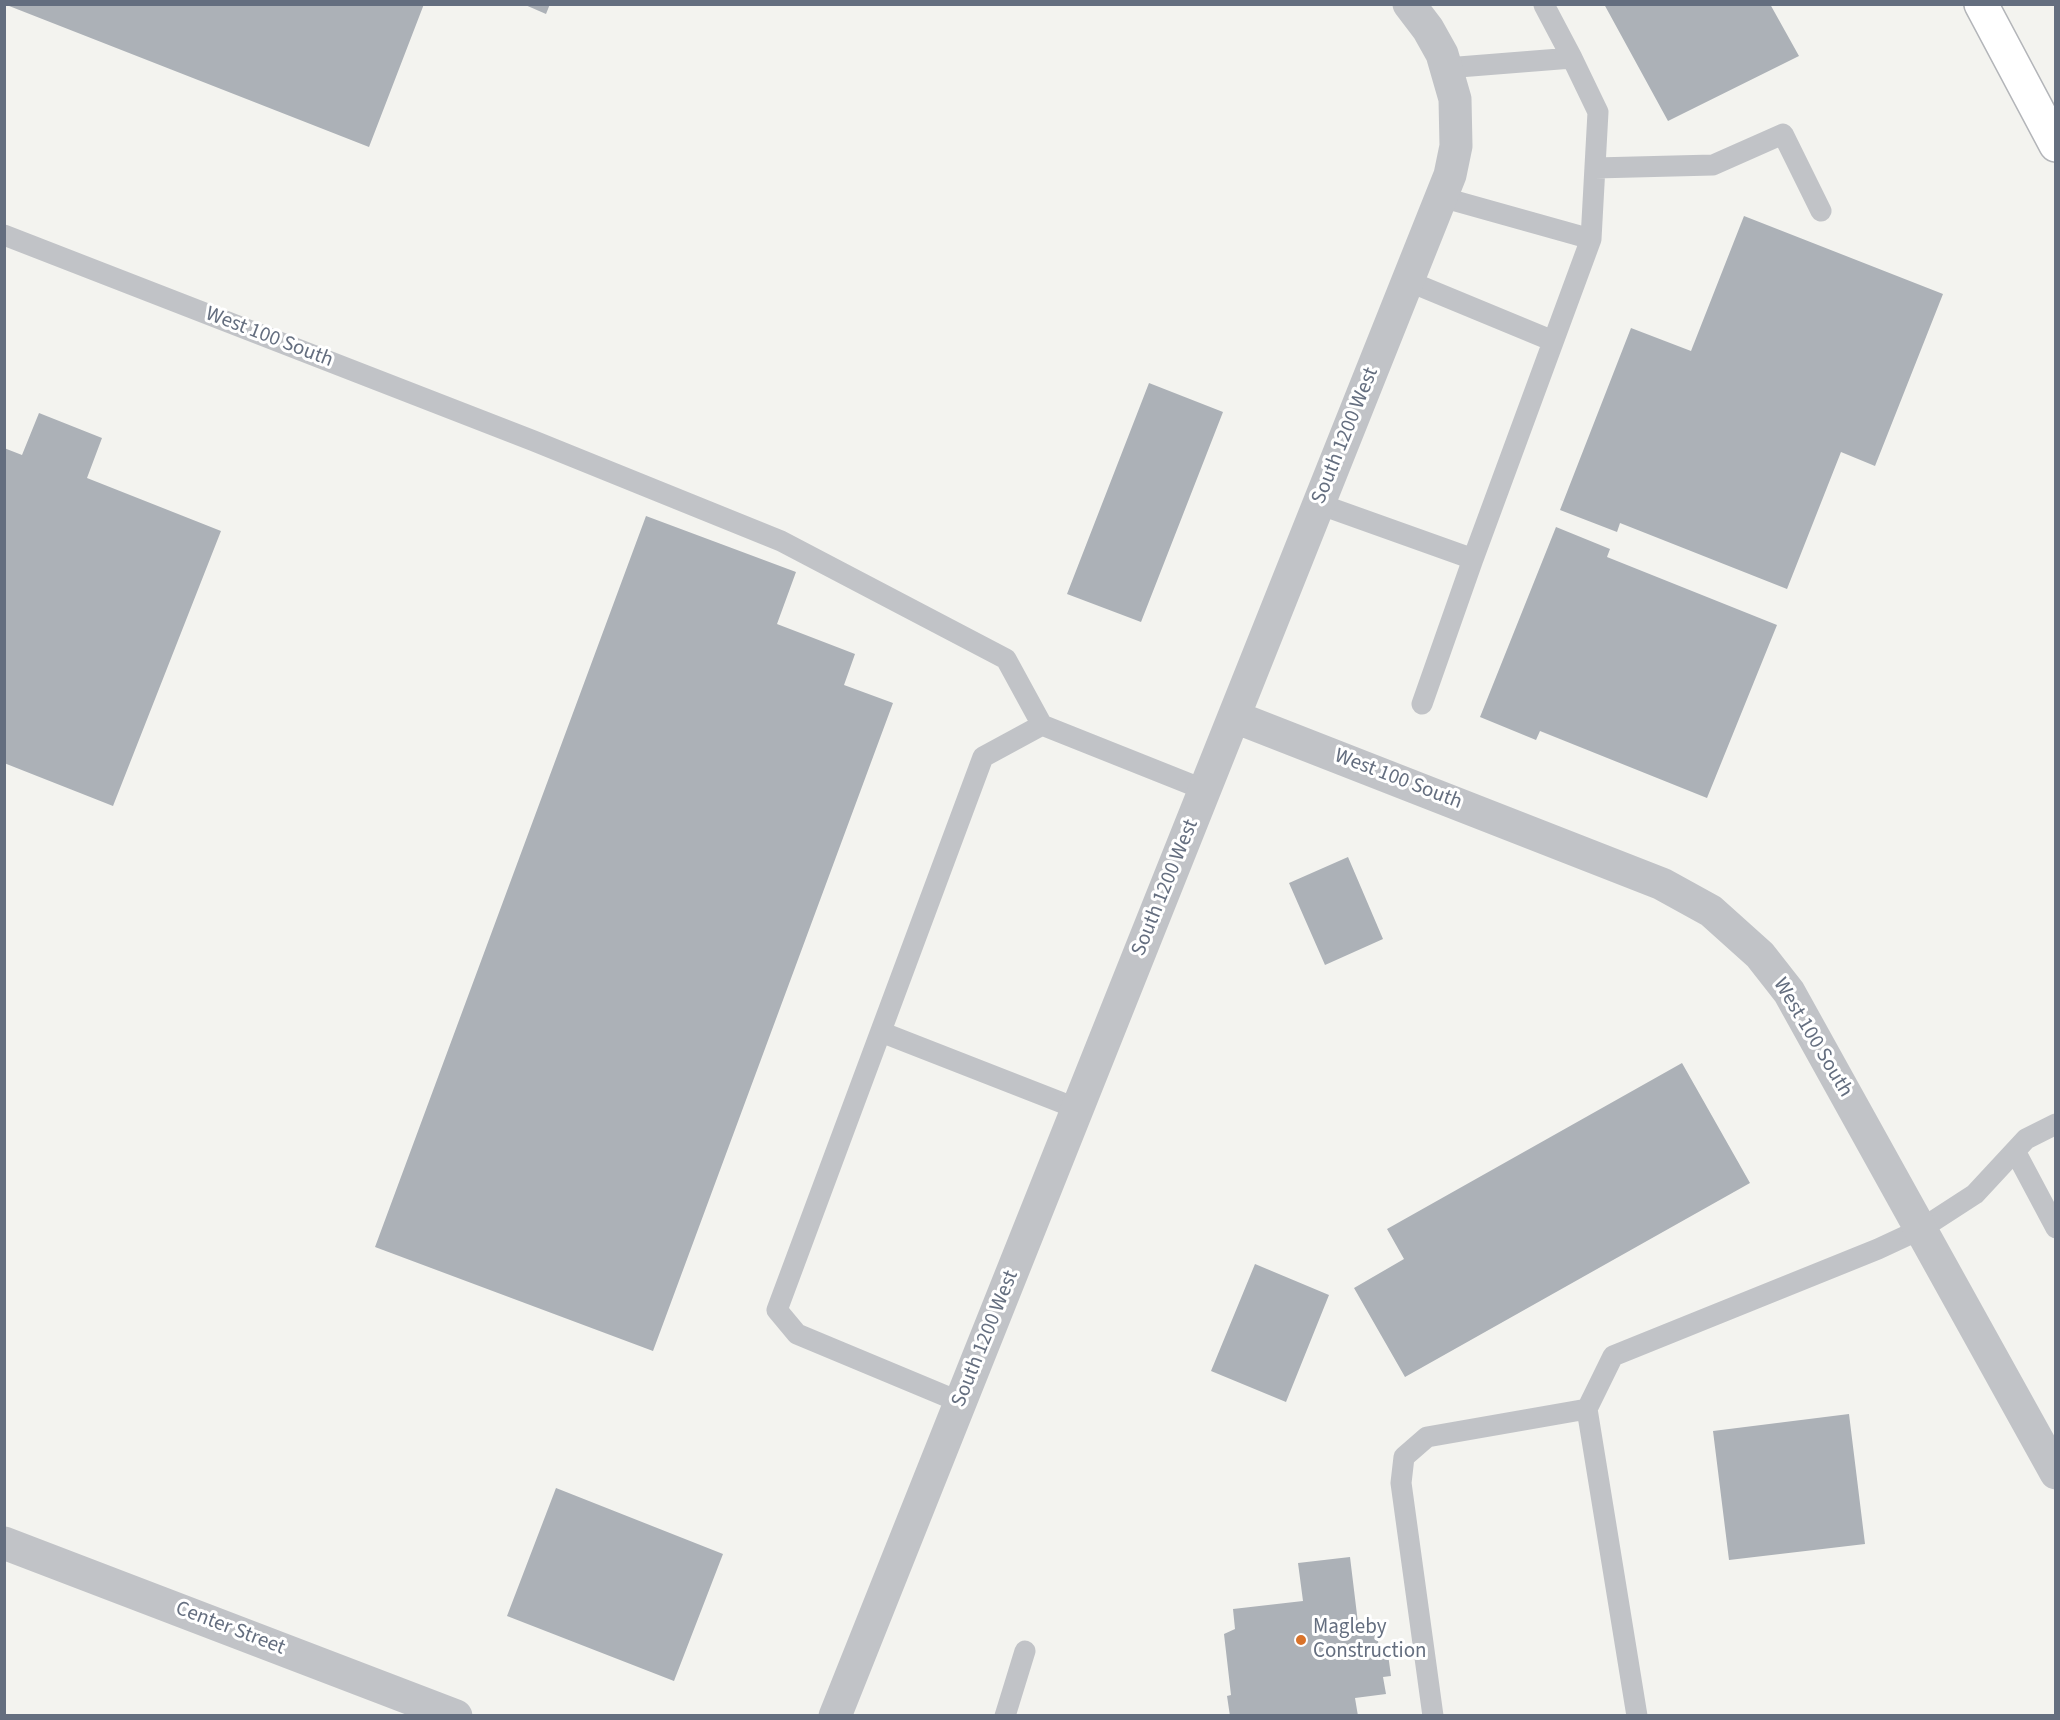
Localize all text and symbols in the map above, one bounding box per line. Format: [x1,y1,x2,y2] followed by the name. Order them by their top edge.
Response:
[202,302,336,374] street label: West 100 South
[1307,364,1385,508] street label: South 1200 West
[1331,744,1465,816] street label: West 100 South
[1127,816,1205,960] street label: South 1200 West
[1767,974,1857,1102] street label: West 100 South
[947,1267,1025,1411] street label: South 1200 West
[172,1597,288,1661] street label: Center Street
[1313,1615,1427,1665] place label: Magleby Construction
[1294,1633,1308,1647] marker: Magleby Construction

